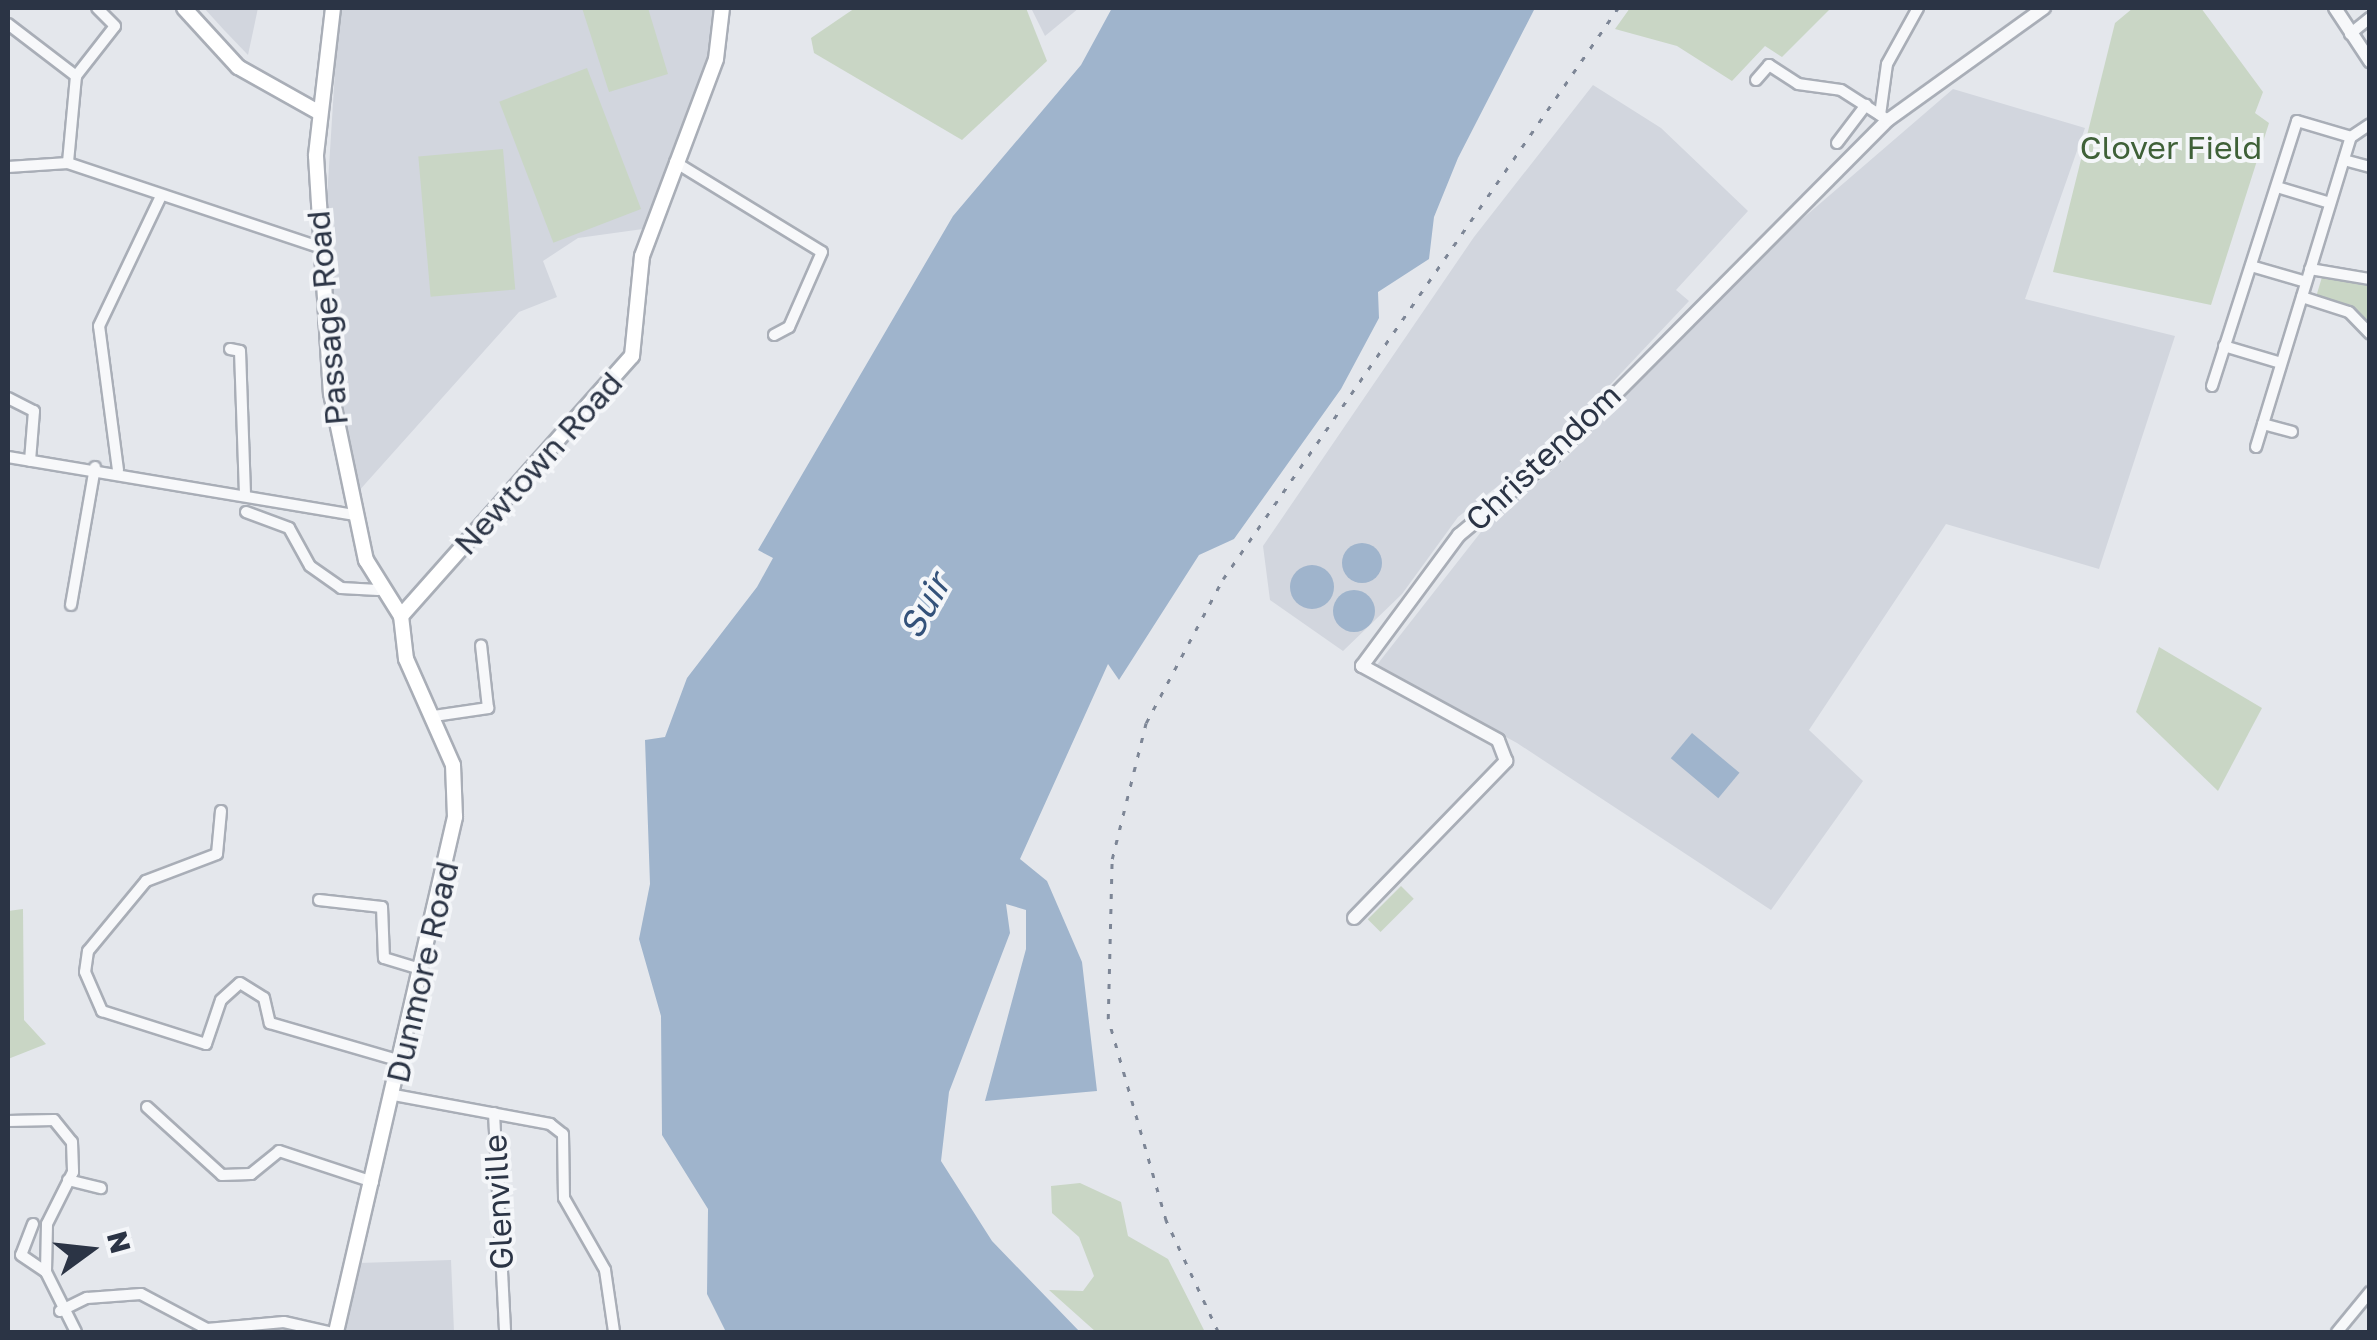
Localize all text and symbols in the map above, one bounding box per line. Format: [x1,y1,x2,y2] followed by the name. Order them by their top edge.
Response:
[2080,128,2262,166] park label: Clover Field
[298,209,356,427] street label: Passage Road
[446,364,630,562] street label: Newtown Road
[1458,376,1628,538] street label: Christendom
[889,567,959,645] water label: Suir
[378,858,466,1086] street label: Dunmore Road
[475,1133,521,1271] street label: Glenville
[40,1200,140,1300] north arrow
[101,1228,138,1257] text: N

